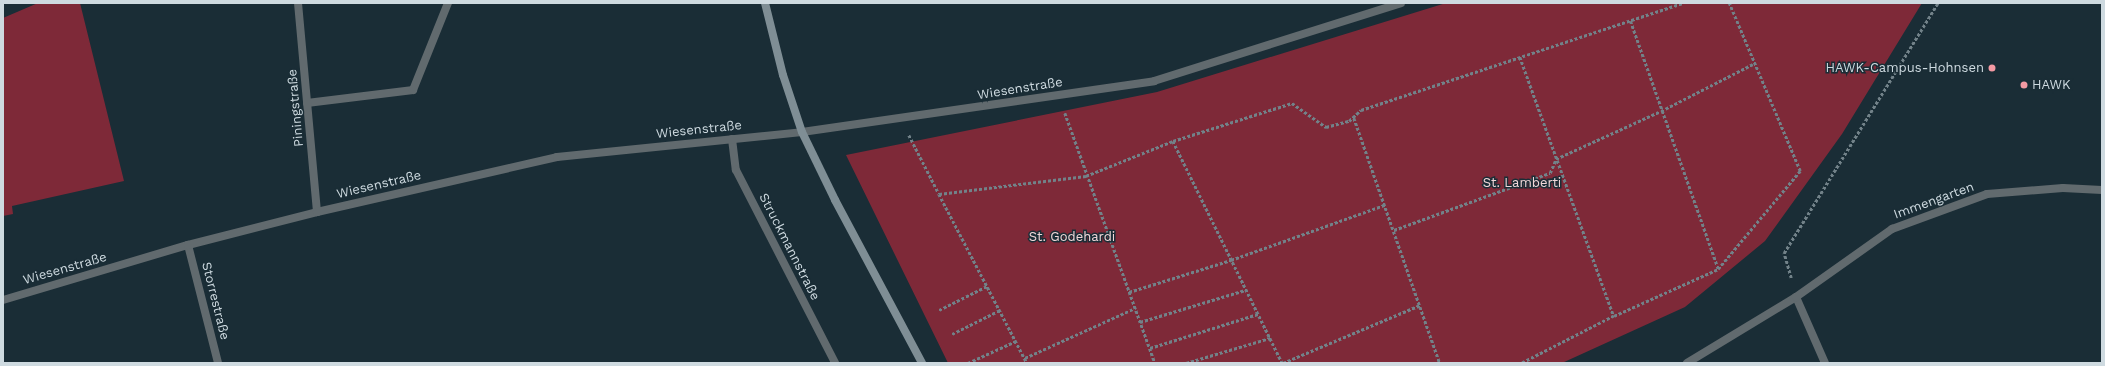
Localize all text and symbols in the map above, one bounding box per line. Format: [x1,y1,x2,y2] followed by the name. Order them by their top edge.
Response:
[1825,60,1984,76] place label: HAWK-Campus-Hohnsen
[1987,63,1997,73] marker: HAWK-Campus-Hohnsen
[285,68,307,148] street label: Piningstraße
[976,75,1064,103] street label: Wiesenstraße
[2032,77,2071,93] place label: HAWK
[2019,80,2029,90] marker: HAWK
[655,118,743,142] street label: Wiesenstraße
[335,168,423,202] street label: Wiesenstraße
[1483,175,1561,191] park label: St. Lamberti
[1892,179,1976,223] street label: Immengarten
[755,191,823,303] street label: Struckmannstraße
[1029,229,1115,245] park label: St. Godehardi
[21,250,109,288] street label: Wiesenstraße
[198,260,232,342] street label: Storrestraße

